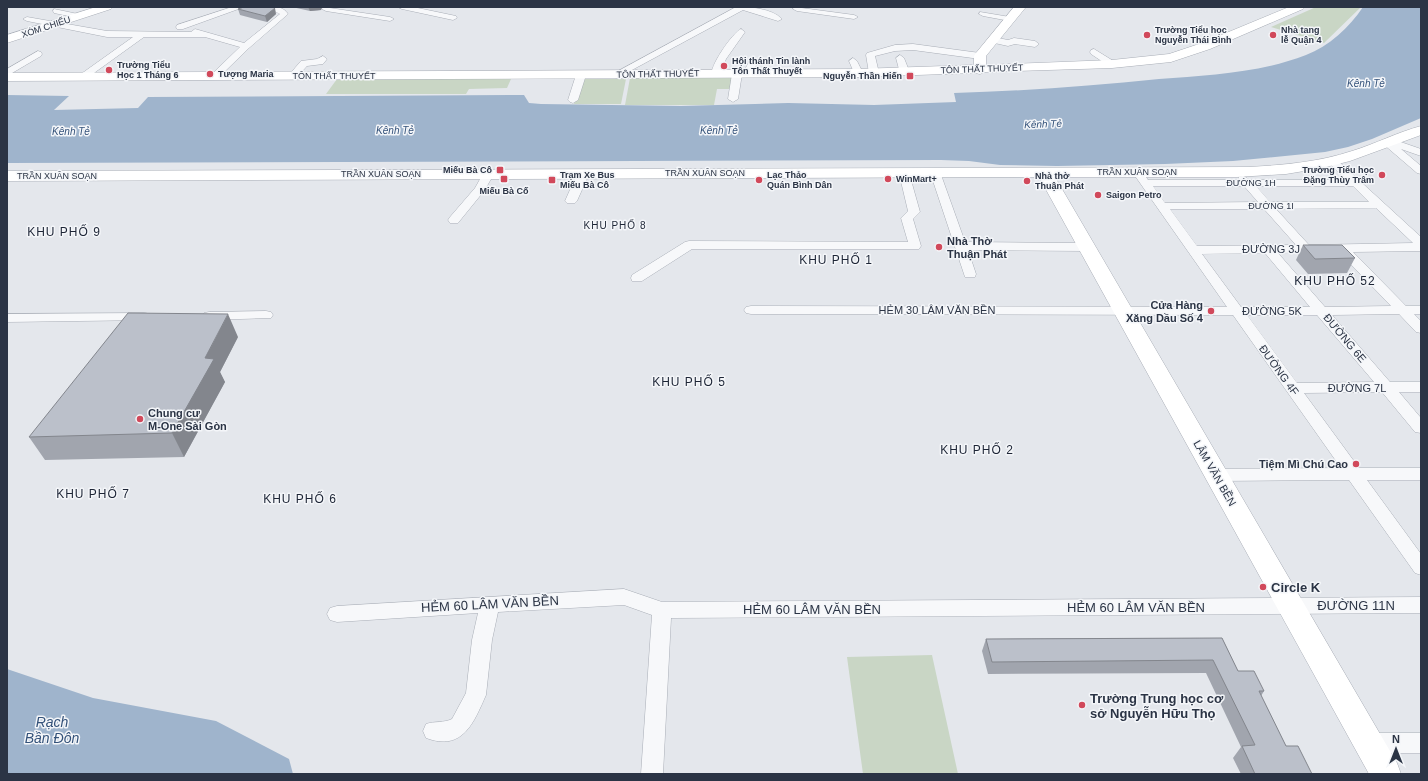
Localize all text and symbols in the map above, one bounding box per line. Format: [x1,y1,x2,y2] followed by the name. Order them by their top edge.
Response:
[20,14,72,40] street label: XÓM CHIẾU
[1155,25,1232,45] place label: Trường Tiểu học Nguyễn Thái Bình
[1281,25,1322,45] place label: Nhà tang lễ Quận 4
[1142,30,1152,40] marker: Trường Tiểu học Nguyễn Thái Bình
[1268,30,1278,40] marker: Nhà tang lễ Quận 4
[732,56,810,76] place label: Hội thánh Tin lành Tôn Thất Thuyết
[117,60,179,80] place label: Trường Tiểu Học 1 Tháng 6
[719,61,729,71] marker: Hội thánh Tin lành Tôn Thất Thuyết
[940,63,1024,75] street label: TÔN THẤT THUYẾT
[104,65,114,75] marker: Trường Tiểu Học 1 Tháng 6
[616,68,700,80] street label: TÔN THẤT THUYẾT
[205,69,215,79] marker: Tượng Maria
[218,69,274,79] place label: Tượng Maria
[292,71,376,81] street label: TÔN THẤT THUYẾT
[823,71,902,81] place label: Nguyễn Thần Hiến
[905,71,915,81] marker: Nguyễn Thần Hiến
[1347,78,1385,89] water label: Kênh Tẻ
[1024,118,1063,130] water label: Kênh Tẻ
[376,125,414,136] water label: Kênh Tẻ
[700,125,738,136] water label: Kênh Tẻ
[52,126,90,137] water label: Kênh Tẻ
[443,165,492,175] place label: Miếu Bà Cô
[495,165,505,175] marker: Miếu Bà Cô
[1302,165,1374,185] place label: Trường Tiểu học Đặng Thùy Trâm
[1097,167,1177,177] street label: TRẦN XUÂN SOẠN
[665,168,745,178] street label: TRẦN XUÂN SOẠN
[341,169,421,179] street label: TRẦN XUÂN SOẠN
[560,170,615,190] place label: Trạm Xe Bus Miếu Bà Cô
[767,170,832,190] place label: Lạc Thảo Quán Bình Dân
[1377,170,1387,180] marker: Trường Tiểu học Đặng Thùy Trâm
[17,171,97,181] street label: TRẦN XUÂN SOẠN
[1035,171,1084,191] place label: Nhà thờ Thuận Phát
[499,174,509,184] marker: Miếu Bà Cố
[883,174,893,184] marker: WinMart+
[896,174,937,184] place label: WinMart+
[547,175,557,185] marker: Trạm Xe Bus Miếu Bà Cô
[754,175,764,185] marker: Lạc Thảo Quán Bình Dân
[1022,176,1032,186] marker: Nhà thờ Thuận Phát
[1226,178,1276,188] street label: ĐƯỜNG 1H
[479,186,529,196] place label: Miếu Bà Cố
[1093,190,1103,200] marker: Saigon Petro
[1106,190,1162,200] place label: Saigon Petro
[1248,201,1294,211] street label: ĐƯỜNG 1I
[584,218,646,231] district label: KHU PHỐ 8
[27,224,101,239] district label: KHU PHỐ 9
[947,235,1007,261] place label: Nhà Thờ Thuận Phát
[934,242,944,252] marker: Nhà Thờ Thuận Phát
[1242,243,1300,255] street label: ĐƯỜNG 3J
[799,252,873,267] district label: KHU PHỐ 1
[1294,273,1376,288] district label: KHU PHỐ 52
[1126,299,1204,324] place label: Cửa Hàng Xăng Dầu Số 4
[879,304,995,316] street label: HẺM 30 LÂM VĂN BỀN
[1242,305,1303,317] street label: ĐƯỜNG 5K
[1206,306,1216,316] marker: Cửa Hàng Xăng Dầu Số 4
[1321,311,1369,365] street label: ĐƯỜNG 6E
[1257,343,1301,398] street label: ĐƯỜNG 4F
[652,374,726,389] district label: KHU PHỐ 5
[1328,382,1386,394] street label: ĐƯỜNG 7L
[148,407,227,432] place label: Chung cư M-One Sài Gòn
[135,414,145,424] marker: Chung cư M-One Sài Gòn
[1191,438,1239,508] street label: LÂM VĂN BỀN
[940,442,1014,457] district label: KHU PHỐ 2
[1259,458,1348,471] place label: Tiệm Mì Chú Cao
[1351,459,1361,469] marker: Tiệm Mì Chú Cao
[56,486,130,501] district label: KHU PHỐ 7
[263,491,337,506] district label: KHU PHỐ 6
[1271,580,1321,595] place label: Circle K
[1258,582,1268,592] marker: Circle K
[421,593,559,615] street label: HẺM 60 LÂM VĂN BỀN
[1317,598,1395,613] street label: ĐƯỜNG 11N
[1067,600,1205,615] street label: HẺM 60 LÂM VĂN BỀN
[743,602,881,617] street label: HẺM 60 LÂM VĂN BỀN
[1090,691,1224,721] place label: Trường Trung học cơ sở Nguyễn Hữu Thọ
[1077,700,1087,710] marker: Trường Trung học cơ sở Nguyễn Hữu Thọ
[25,714,79,746] water label: Rạch Bần Đôn
[1376,729,1416,769] north arrow
[1392,733,1400,745] text: N

